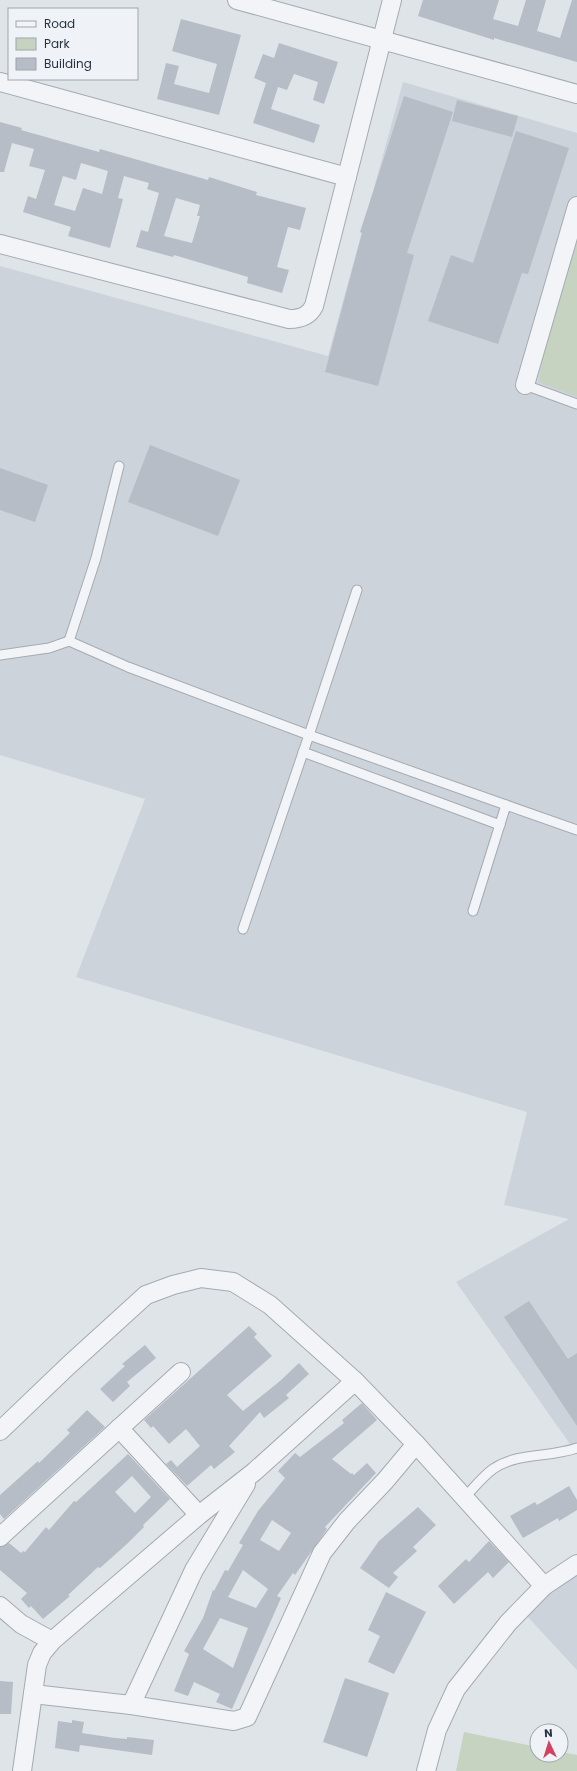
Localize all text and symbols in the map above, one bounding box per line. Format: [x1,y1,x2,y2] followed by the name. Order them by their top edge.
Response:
[8,8,138,80] legend
[44,15,75,32] text: Road
[44,35,71,52] text: Park
[44,55,92,72] text: Building
[529,1723,569,1763] north arrow
[544,1725,553,1741] text: N

